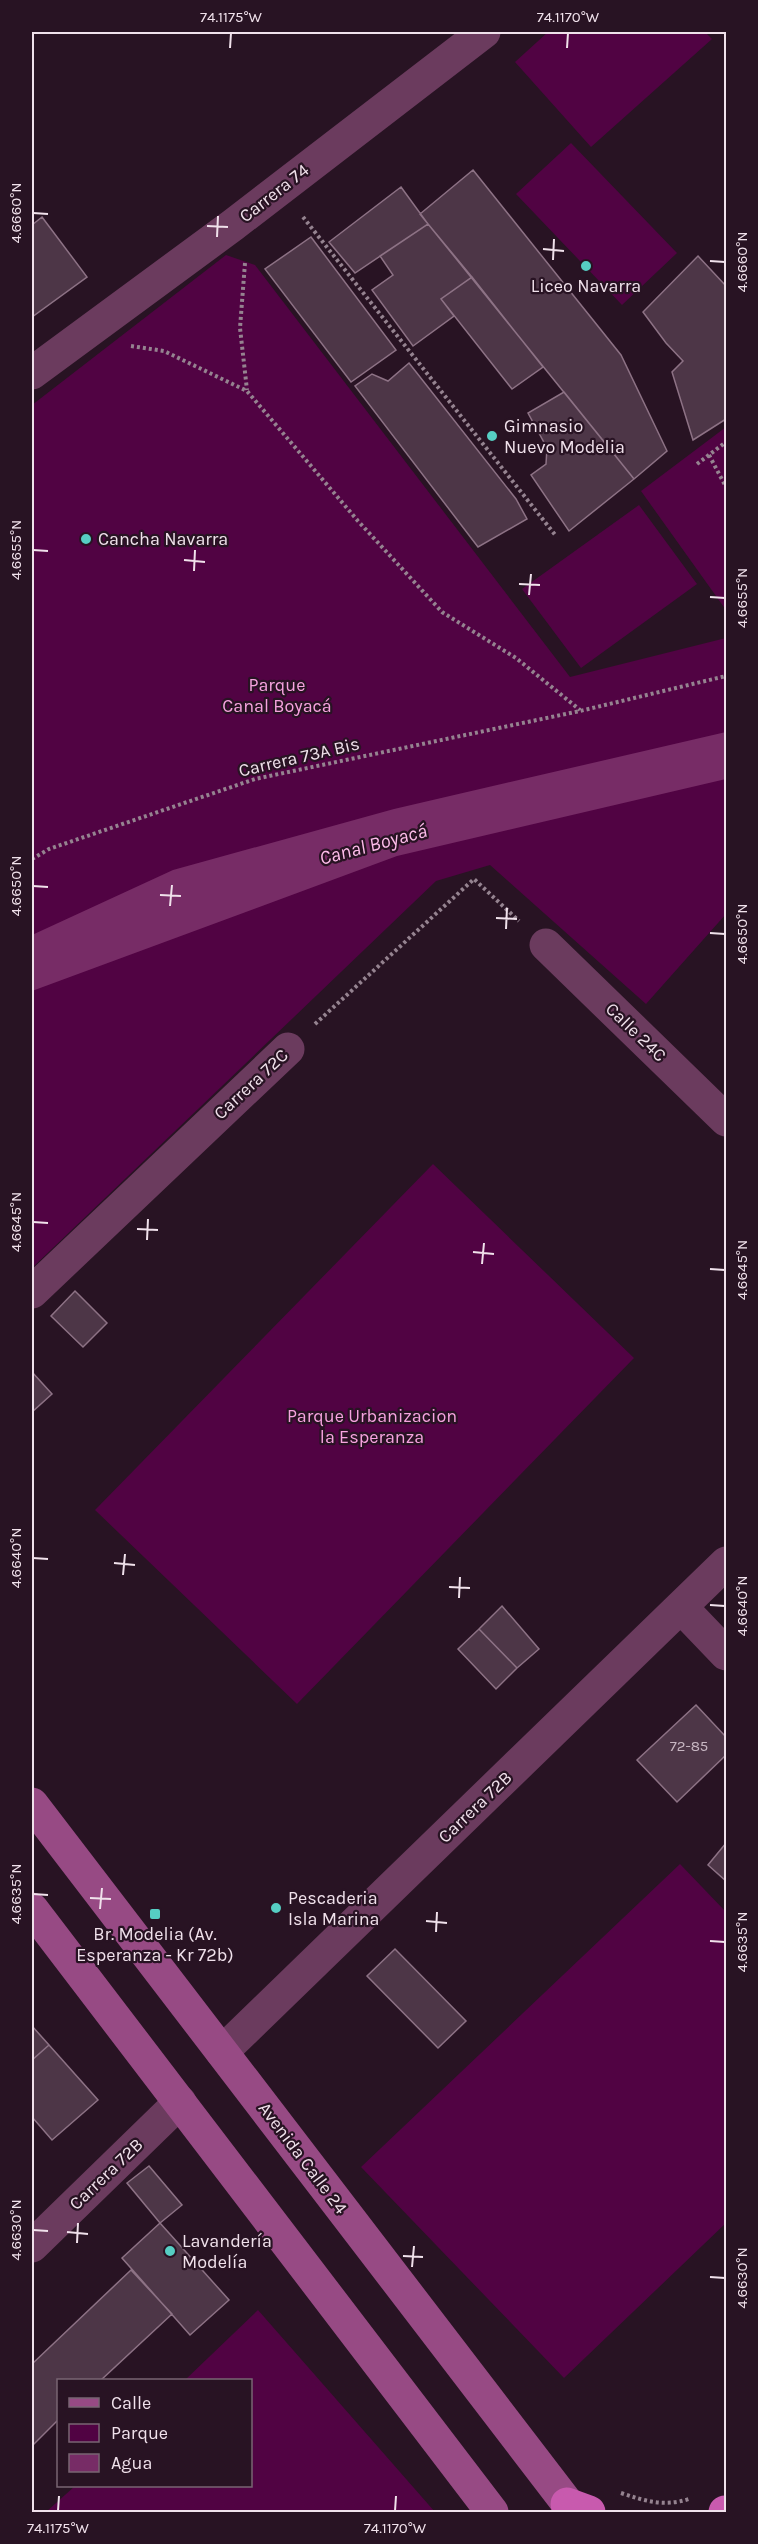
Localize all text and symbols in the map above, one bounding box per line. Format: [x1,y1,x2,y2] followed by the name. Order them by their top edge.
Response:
[200,8,263,26] text: 74.1175°W
[537,8,600,26] text: 74.1170°W
[235,159,313,227] street label: Carrera 74
[7,182,25,244] text: 4.6660°N
[733,231,751,293] text: 4.6660°N
[579,259,593,273] marker: Liceo Navarra
[531,275,641,297] place label: Liceo Navarra
[504,415,625,458] place label: Gimnasio Nuevo Modelia
[485,429,499,443] marker: Gimnasio Nuevo Modelia
[7,520,25,580] text: 4.6655°N
[98,528,228,550] place label: Cancha Navarra
[79,532,93,546] marker: Cancha Navarra
[733,568,751,628] text: 4.6655°N
[222,674,332,717] park label: Parque Canal Boyacá
[236,732,362,782] street label: Carrera 73A Bis
[317,819,429,870] water label: Canal Boyacá
[7,856,25,916] text: 4.6650°N
[733,904,751,964] text: 4.6650°N
[601,998,671,1066] street label: Calle 24C
[209,1044,293,1124] street label: Carrera 72C
[7,1192,25,1252] text: 4.6645°N
[733,1240,751,1300] text: 4.6645°N
[287,1405,457,1448] park label: Parque Urbanizacion la Esperanza
[7,1528,25,1588] text: 4.6640°N
[733,1576,751,1636] text: 4.6640°N
[670,1737,708,1755] house number: 72-85
[434,1766,516,1848] street label: Carrera 72B
[7,1864,25,1924] text: 4.6635°N
[288,1887,380,1930] place label: Pescaderia Isla Marina
[269,1901,283,1915] marker: Pescaderia Isla Marina
[148,1907,162,1921] marker: Br. Modelia (Av. Esperanza - Kr 72b)
[733,1912,751,1972] text: 4.6635°N
[76,1923,234,1966] place label: Br. Modelia (Av. Esperanza - Kr 72b)
[254,2098,352,2218] street label: Avenida Calle 24
[65,2133,147,2215] street label: Carrera 72B
[7,2199,25,2261] text: 4.6630°N
[182,2230,272,2273] place label: Lavandería Modelía
[163,2244,177,2258] marker: Lavandería Modelía
[733,2247,751,2309] text: 4.6630°N
[57,2379,252,2487] legend
[111,2392,151,2414] text: Calle
[111,2422,168,2444] text: Parque
[111,2452,152,2474] text: Agua
[27,2519,90,2537] text: 74.1175°W
[364,2519,427,2537] text: 74.1170°W

